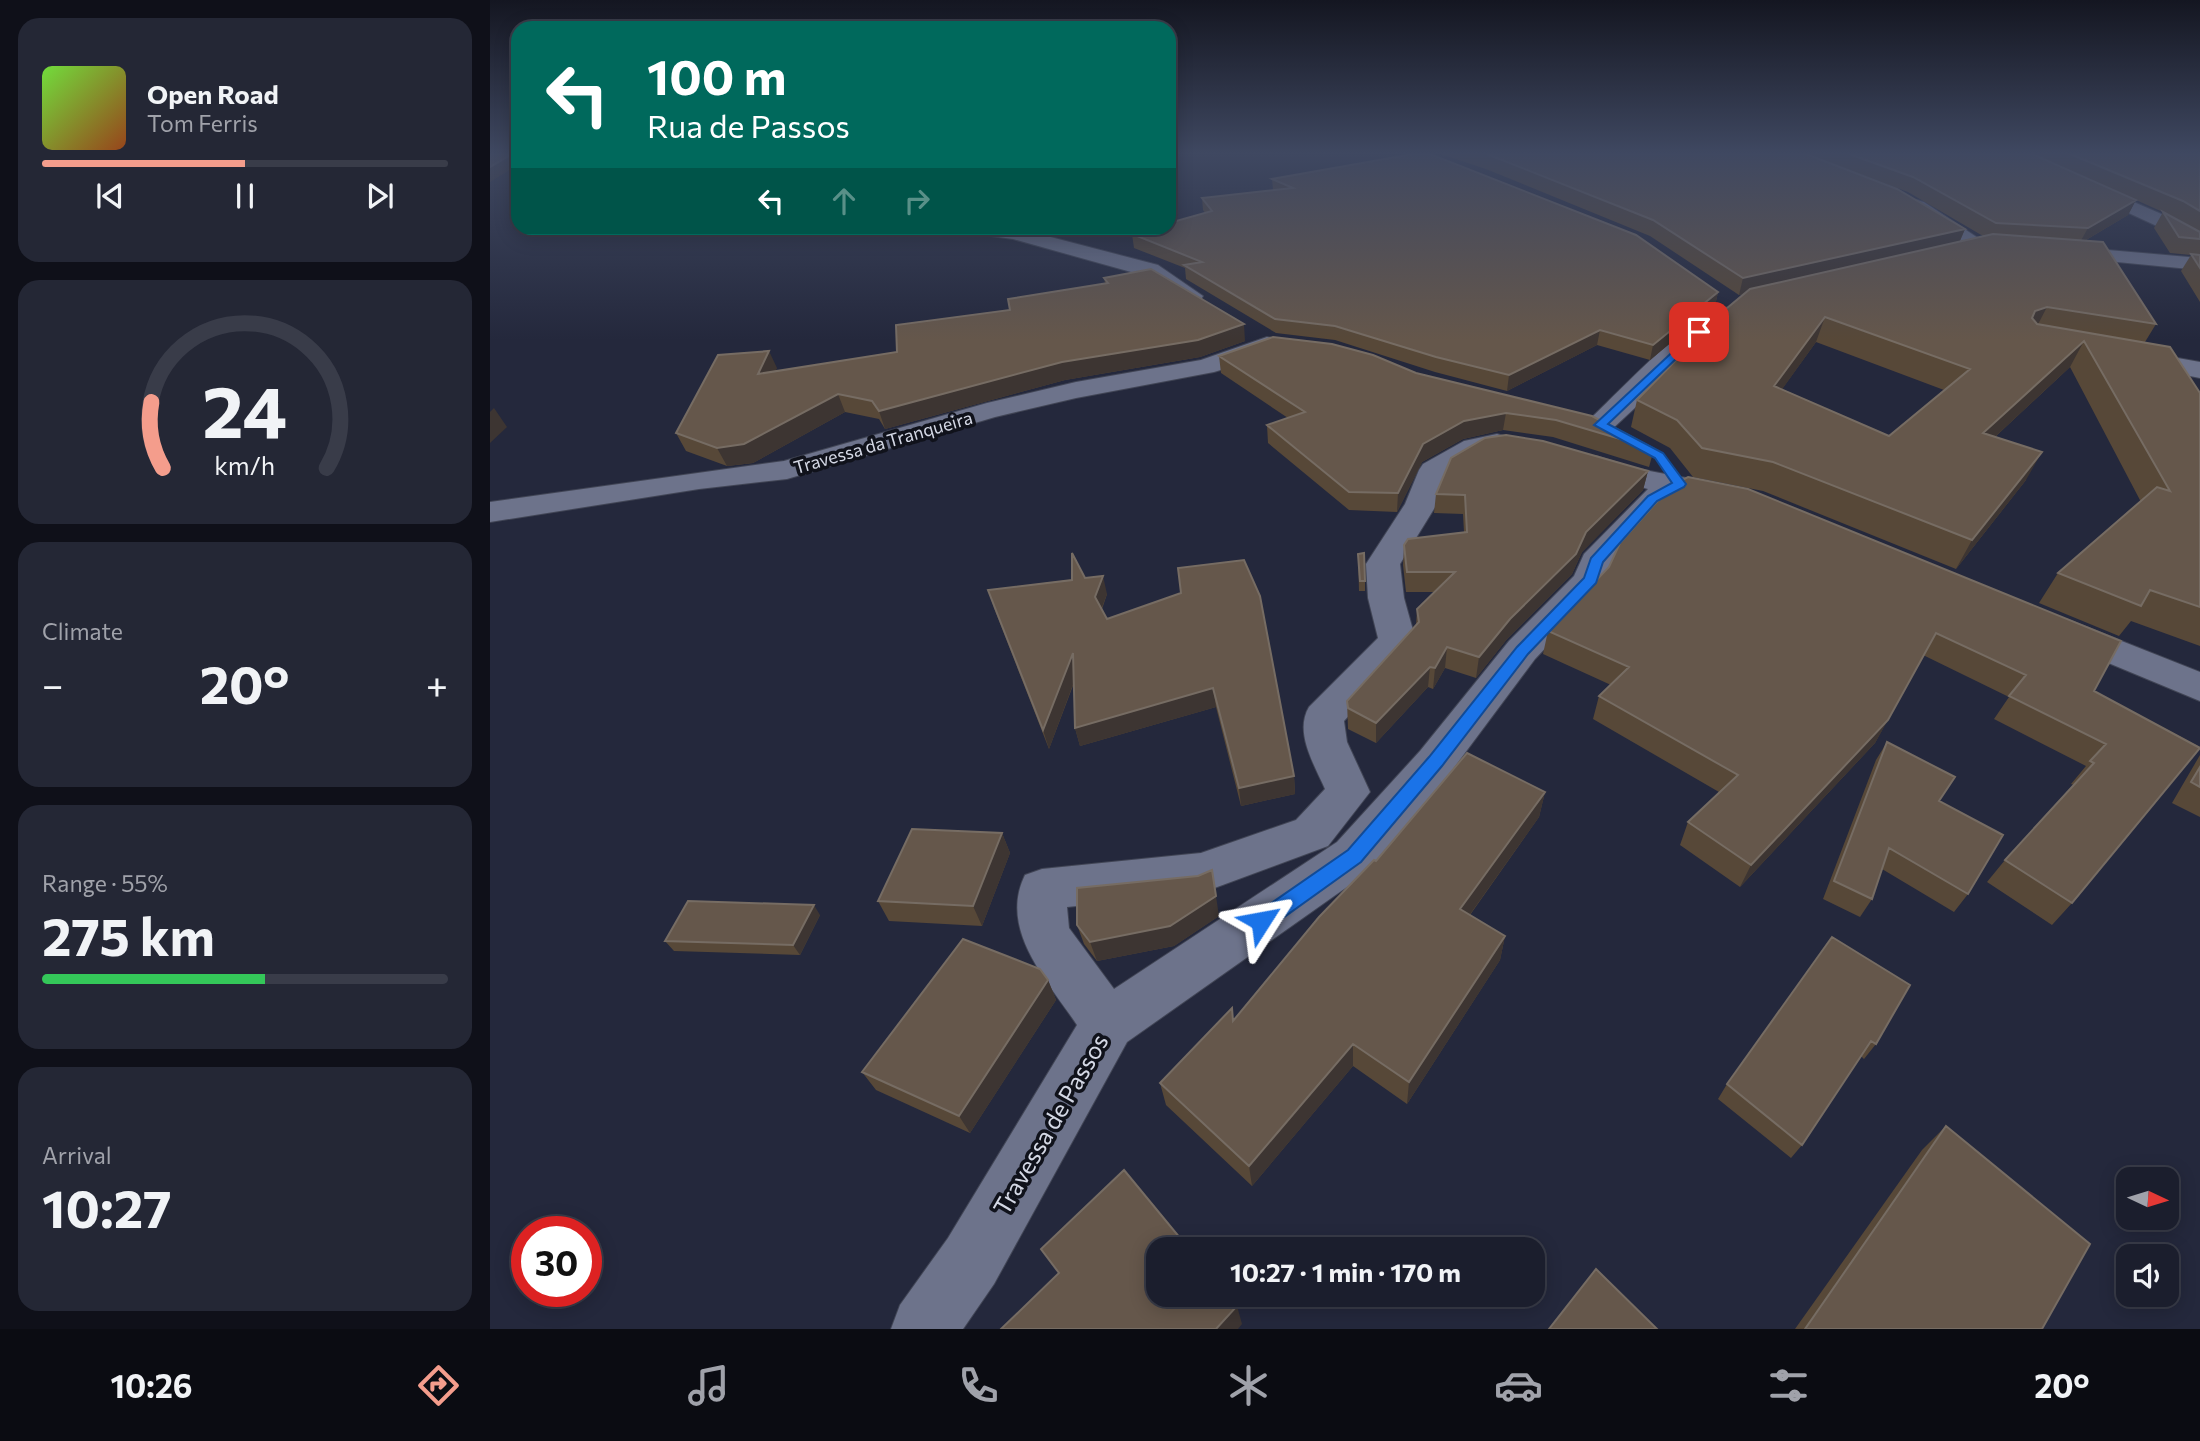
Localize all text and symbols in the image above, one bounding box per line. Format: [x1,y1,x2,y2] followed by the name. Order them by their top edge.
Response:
[647,45,786,105] text: 100 m
[532,49,623,140] icon: left
[147,78,279,109] text: Open Road
[647,105,850,145] text: Rua de Passos
[147,109,258,137] text: Tom Ferris
[91,177,129,215] icon: previous
[226,177,264,215] icon: pause
[361,177,399,215] icon: next
[752,182,790,220] icon: left
[825,182,863,220] icon: ahead
[898,182,936,220] icon: right
[1669,302,1729,362] pin
[1680,313,1718,351] icon: arrive
[202,365,288,454] text: 24
[791,406,975,478] street label: Travessa da Tranqueira
[215,450,275,480] text: km/h
[42,617,123,645] text: Climate
[200,651,290,715] text: 20°
[42,660,64,707] text: −
[426,660,448,707] text: +
[42,869,168,897] text: Range · 55%
[1224,884,1298,958] position arrow
[42,903,215,967] text: 275 km
[986,1028,1114,1220] street label: Travessa de Passos
[42,1141,112,1169] text: Arrival
[2116,1167,2179,1230] north arrow
[2116,1167,2179,1307] map controls
[42,1175,172,1239] text: 10:27
[511,1216,602,1307] speed limit sign: 30
[2116,1244,2179,1307] button: sound
[1230,1256,1461,1287] text: 10:27 · 1 min · 170 m
[414,1361,463,1410] icon: directions
[684,1361,733,1410] icon: music
[954,1361,1003,1410] icon: phone
[1224,1361,1273,1410] icon: climate
[1494,1361,1543,1410] icon: car
[1764,1361,1813,1410] icon: filters
[111,1365,193,1405] text: 10:26
[2034,1365,2089,1405] text: 20°

